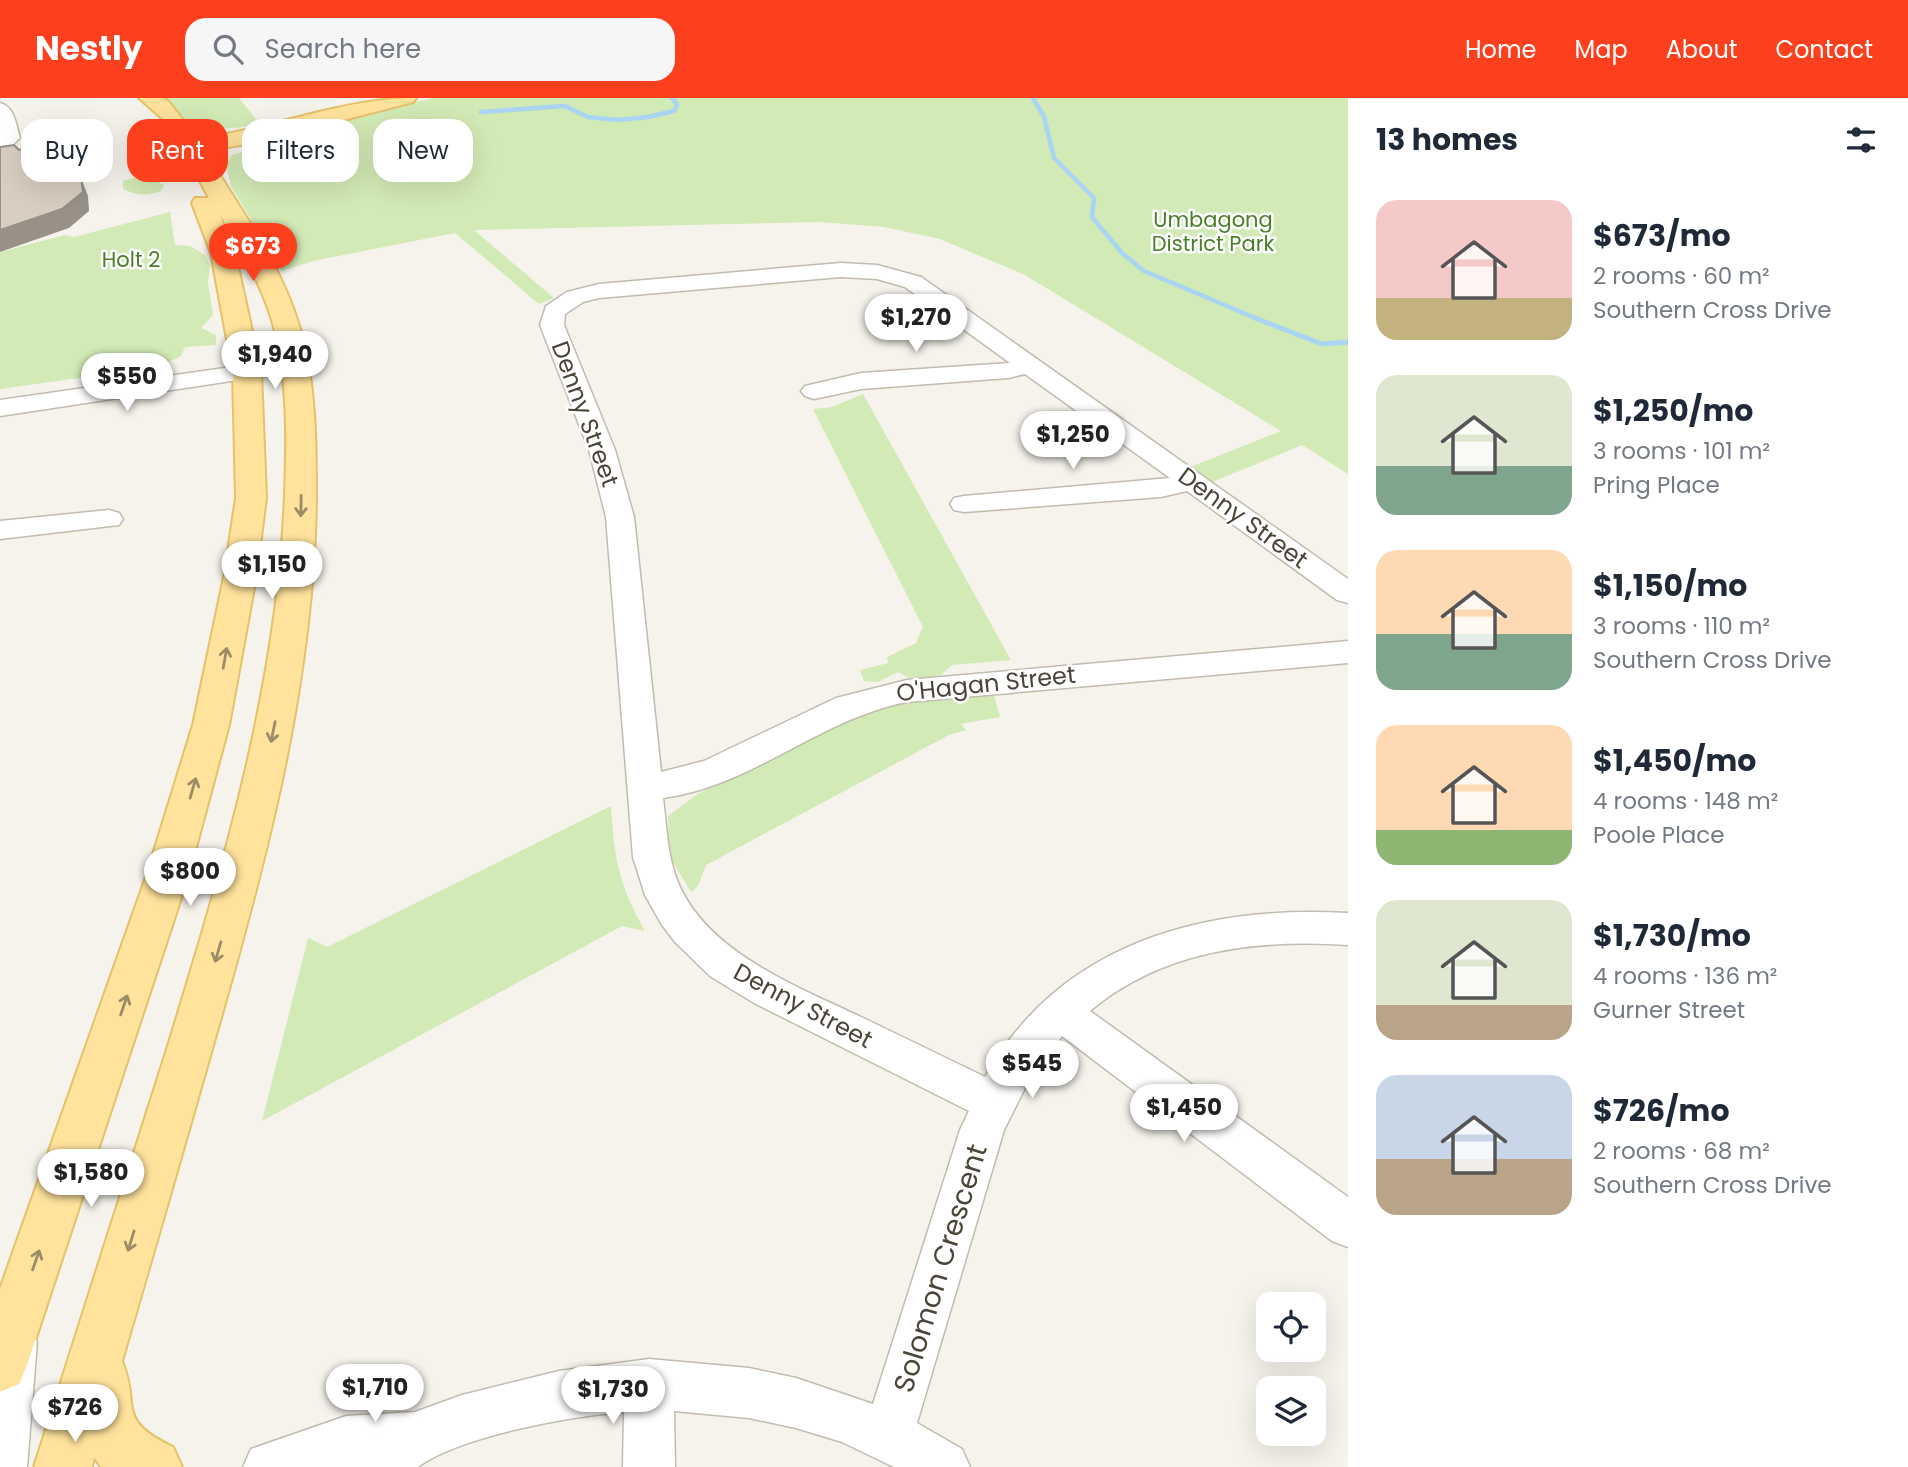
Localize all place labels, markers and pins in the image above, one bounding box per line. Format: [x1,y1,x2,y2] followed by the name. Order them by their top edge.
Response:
[212,223,294,283] pin: $673
[859,294,973,354] pin: $1,270
[218,331,332,391] pin: $1,940
[86,354,168,413] pin: $550
[1016,412,1130,471] pin: $1,250
[215,542,329,601] pin: $1,150
[149,848,231,908] pin: $800
[991,1040,1073,1100] pin: $545
[1127,1084,1241,1144] pin: $1,450
[34,1150,148,1209] pin: $1,580
[318,1364,432,1424] pin: $1,710
[556,1366,670,1426] pin: $1,730
[34,1384,116,1444] pin: $726

